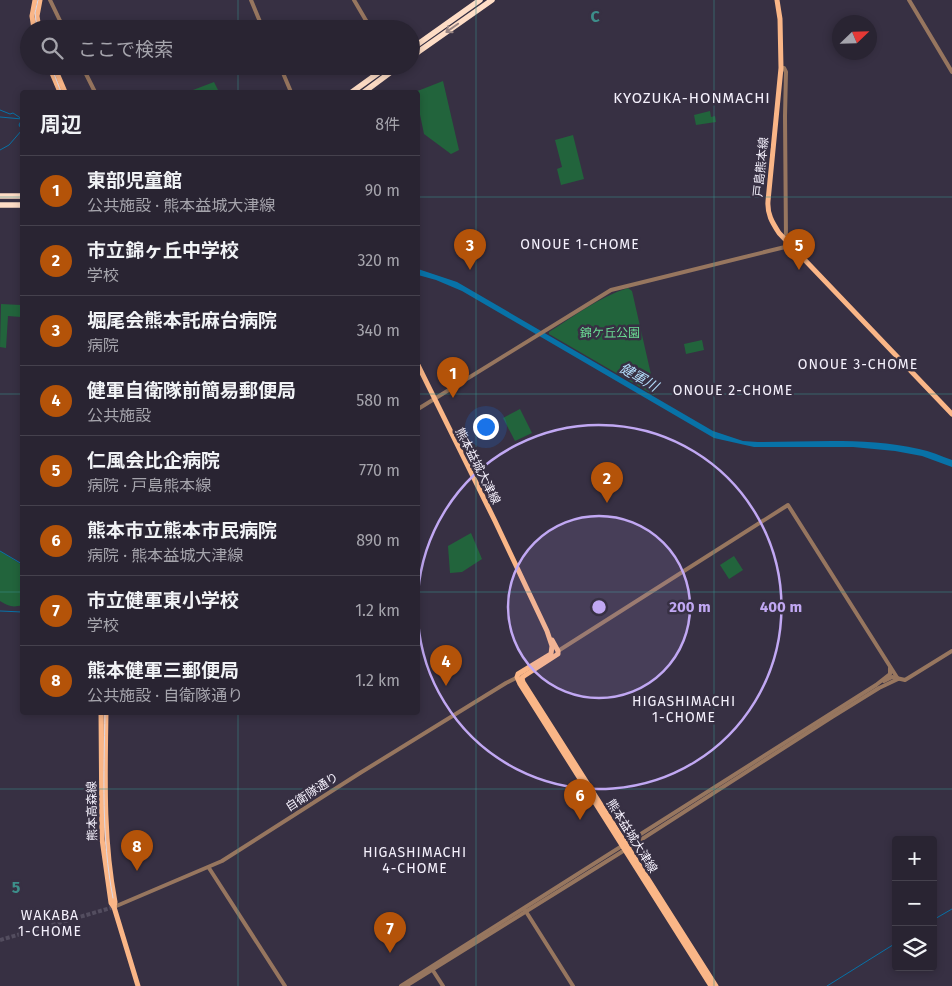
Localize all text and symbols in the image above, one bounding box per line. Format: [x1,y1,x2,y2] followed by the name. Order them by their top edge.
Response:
[590,7,600,26] text: C
[832,15,877,60] north arrow
[20,20,420,75] search box
[445,23,459,33] one-way arrow
[38,34,66,62] icon: search
[78,38,173,61] text: ここで検索
[613,89,771,107] district label: KYOZUKA-HONMACHI
[40,112,82,138] text: 周辺
[375,115,400,134] text: 8件
[751,136,771,198] street label: 戸島熊本線
[87,169,182,192] text: 東部児童館
[52,181,60,200] text: 1
[365,181,400,200] text: 90 m
[87,196,275,215] text: 公共施設 · 熊本益城大津線
[454,229,486,270] pin: 3
[783,229,815,270] pin: 5
[520,236,640,253] district label: ONOUE 1-CHOME
[87,239,239,262] text: 市立錦ヶ丘中学校
[52,251,60,270] text: 2
[357,251,400,270] text: 320 m
[87,266,119,285] text: 学校
[87,309,277,332] text: 堀尾会熊本託麻台病院
[52,321,60,340] text: 3
[357,321,400,340] text: 340 m
[580,326,640,340] park label: 錦ケ丘公園
[87,336,119,355] text: 病院
[798,356,918,373] district label: ONOUE 3-CHOME
[437,357,469,398] pin: 1
[616,360,663,396] water label: 健軍川
[87,379,296,402] text: 健軍自衛隊前簡易郵便局
[673,382,793,399] district label: ONOUE 2-CHOME
[51,391,61,410] text: 4
[356,391,400,410] text: 580 m
[87,406,151,425] text: 公共施設
[473,414,499,440] your location
[453,425,503,507] street label: 熊本益城大津線
[87,449,220,472] text: 仁風会比企病院
[52,461,60,480] text: 5
[359,461,400,480] text: 770 m
[591,462,623,503] pin: 2
[87,476,211,495] text: 病院 · 戸島熊本線
[87,519,277,542] text: 熊本市立熊本市民病院
[51,531,61,550] text: 6
[356,531,400,550] text: 890 m
[87,546,243,565] text: 病院 · 熊本益城大津線
[87,589,239,612] text: 市立健軍東小学校
[590,598,608,616] centre of rings
[669,598,711,616] text: 200 m
[760,598,802,616] text: 400 m
[52,601,60,620] text: 7
[355,601,400,620] text: 1.2 km
[87,616,119,635] text: 学校
[430,645,462,686] pin: 4
[87,659,239,682] text: 熊本健軍三郵便局
[51,671,61,690] text: 8
[355,671,400,690] text: 1.2 km
[87,686,243,705] text: 公共施設 · 自衛隊通り
[632,693,736,726] district label: HIGASHIMACHI 1-CHOME
[283,770,341,814] street label: 自衛隊通り
[564,779,596,820] pin: 6
[84,781,100,841] street label: 熊本高森線
[604,797,660,875] street label: 熊本益城大津線
[121,830,153,871] pin: 8
[892,836,937,971] map controls
[892,836,937,881] button: +
[363,844,467,877] district label: HIGASHIMACHI 4-CHOME
[12,878,21,897] text: 5
[892,881,937,926] button: −
[18,907,82,940] district label: WAKABA 1-CHOME
[374,912,406,953] pin: 7
[892,926,937,971] button: layers

